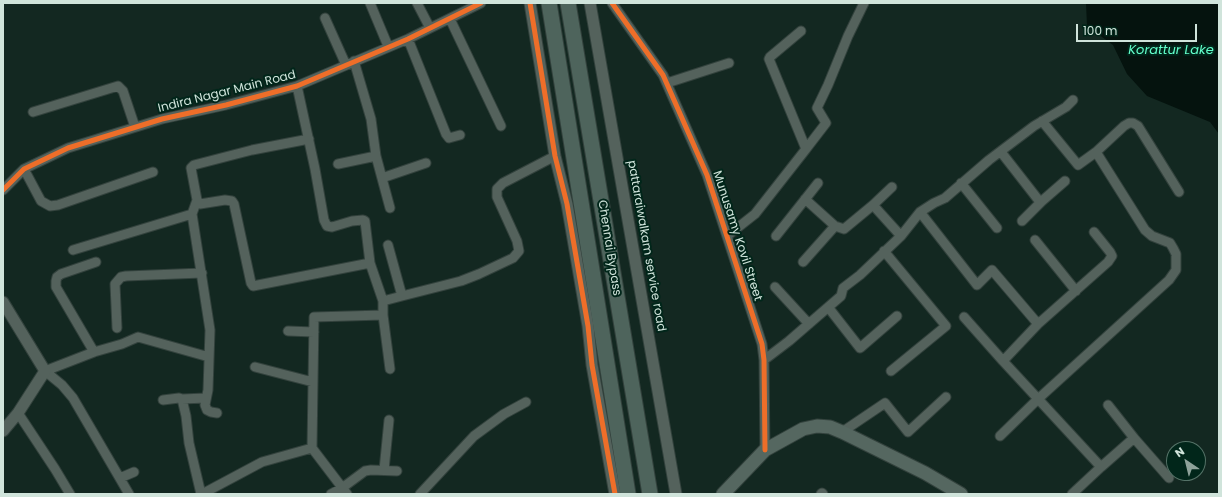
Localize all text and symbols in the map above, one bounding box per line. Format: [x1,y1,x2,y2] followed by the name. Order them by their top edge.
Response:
[1078,16,1199,42] scale bar
[1083,22,1117,39] text: 100 m
[1128,43,1214,59] water label: Korattur Lake
[157,68,297,116] street label: Indira Nagar Main Road
[624,159,668,333] street label: pattaraiwalkam service road
[709,169,765,303] street label: Munusamy Kovil Street
[594,199,624,297] street label: Chennai Bypass
[1166,441,1206,481] north arrow
[1172,443,1188,461] text: N

